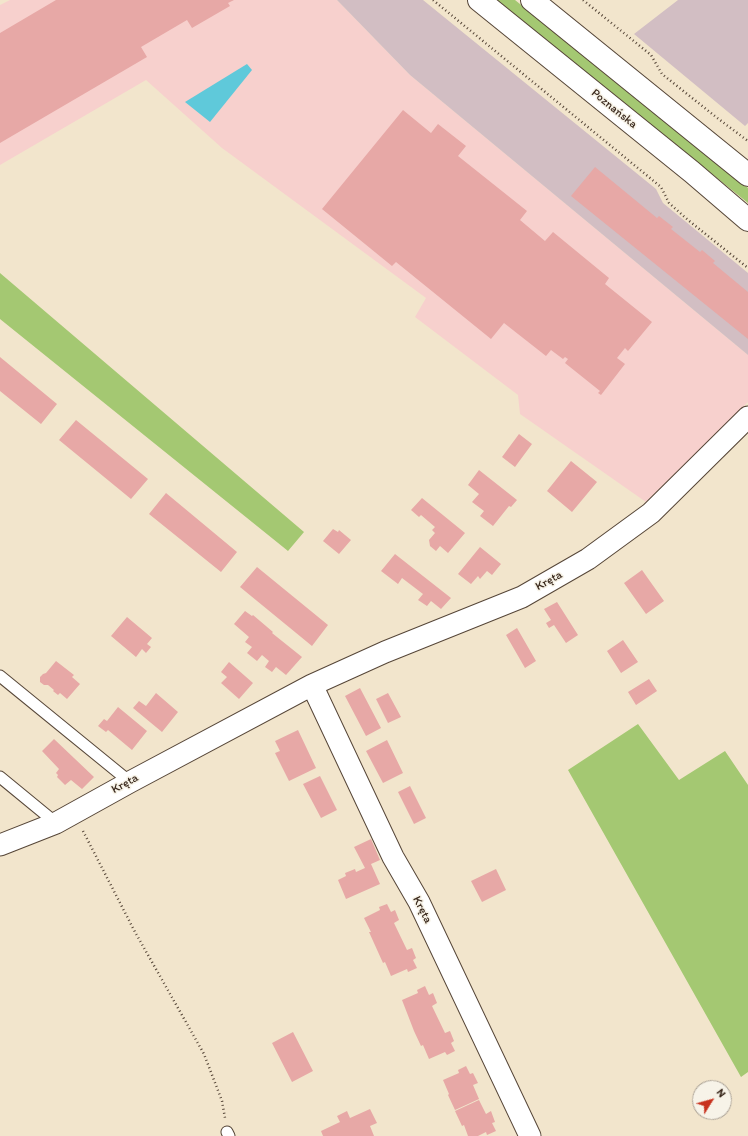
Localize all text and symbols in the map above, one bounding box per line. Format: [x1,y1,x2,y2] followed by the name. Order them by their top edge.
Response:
[588,86,640,132] street label: Poznańska
[533,568,565,594] street label: Kręta
[109,771,141,797] street label: Kręta
[409,894,435,926] street label: Kręta
[692,1080,732,1120] north arrow
[714,1086,729,1100] text: N

